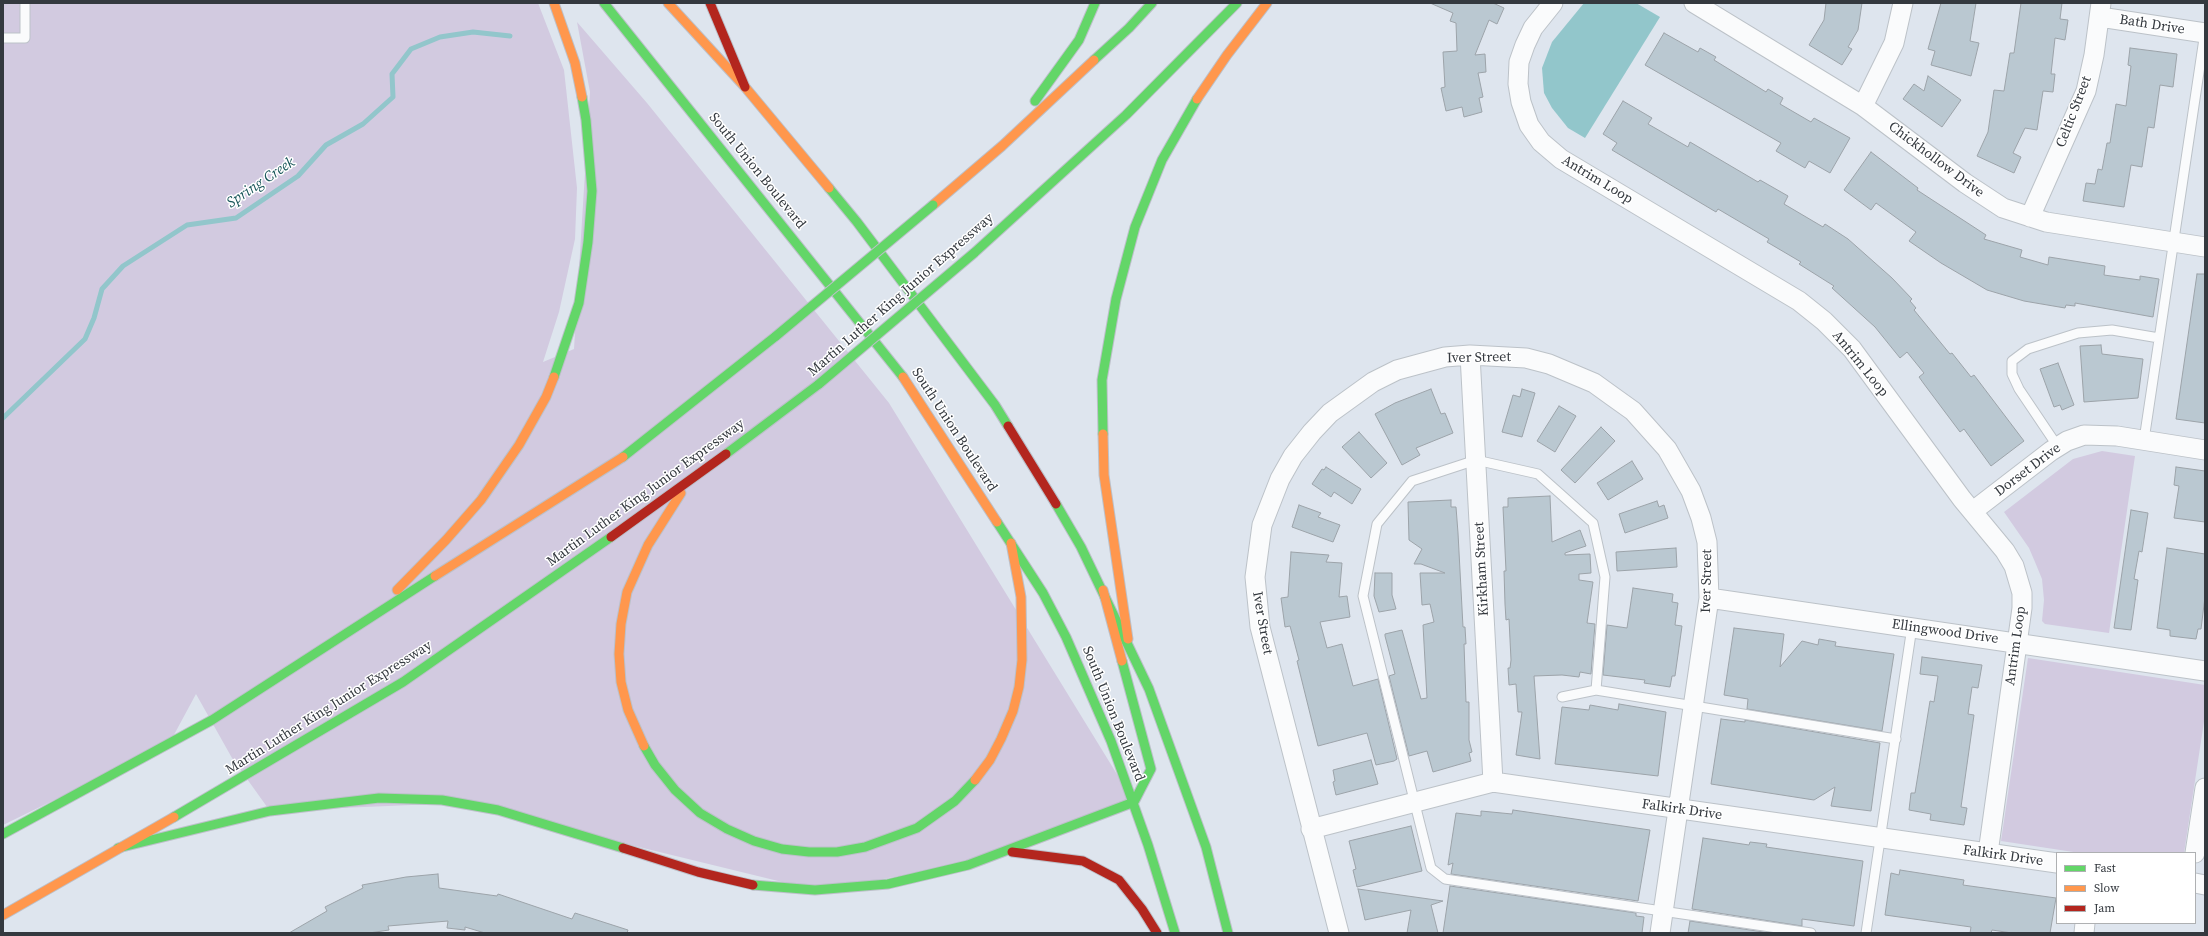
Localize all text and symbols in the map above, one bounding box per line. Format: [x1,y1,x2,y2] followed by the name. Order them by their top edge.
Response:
[2118,12,2186,38] street label: Bath Drive
[2053,74,2095,150] street label: Celtic Street
[705,110,809,232] street label: South Union Boulevard
[1885,119,1987,201] street label: Chickhollow Drive
[1558,152,1636,208] street label: Antrim Loop
[224,154,298,212] water label: Spring Creek
[805,210,997,380] street label: Martin Luther King Junior Expressway
[1828,328,1892,400] street label: Antrim Loop
[1447,349,1511,367] street label: Iver Street
[908,365,1000,495] street label: South Union Boulevard
[544,416,748,570] street label: Martin Luther King Junior Expressway
[1992,440,2064,500] street label: Dorset Drive
[1471,521,1493,617] street label: Kirkham Street
[1698,549,1716,613] street label: Iver Street
[1248,590,1276,656] street label: Iver Street
[2002,605,2030,687] street label: Antrim Loop
[1891,616,1999,648] street label: Ellingwood Drive
[223,637,435,779] street label: Martin Luther King Junior Expressway
[1078,644,1148,784] street label: South Union Boulevard
[1641,796,1723,824] street label: Falkirk Drive
[1962,842,2044,870] street label: Falkirk Drive
[2056,852,2196,924] legend
[2094,860,2116,876] text: Fast
[2094,880,2119,896] text: Slow
[2094,900,2115,916] text: Jam

